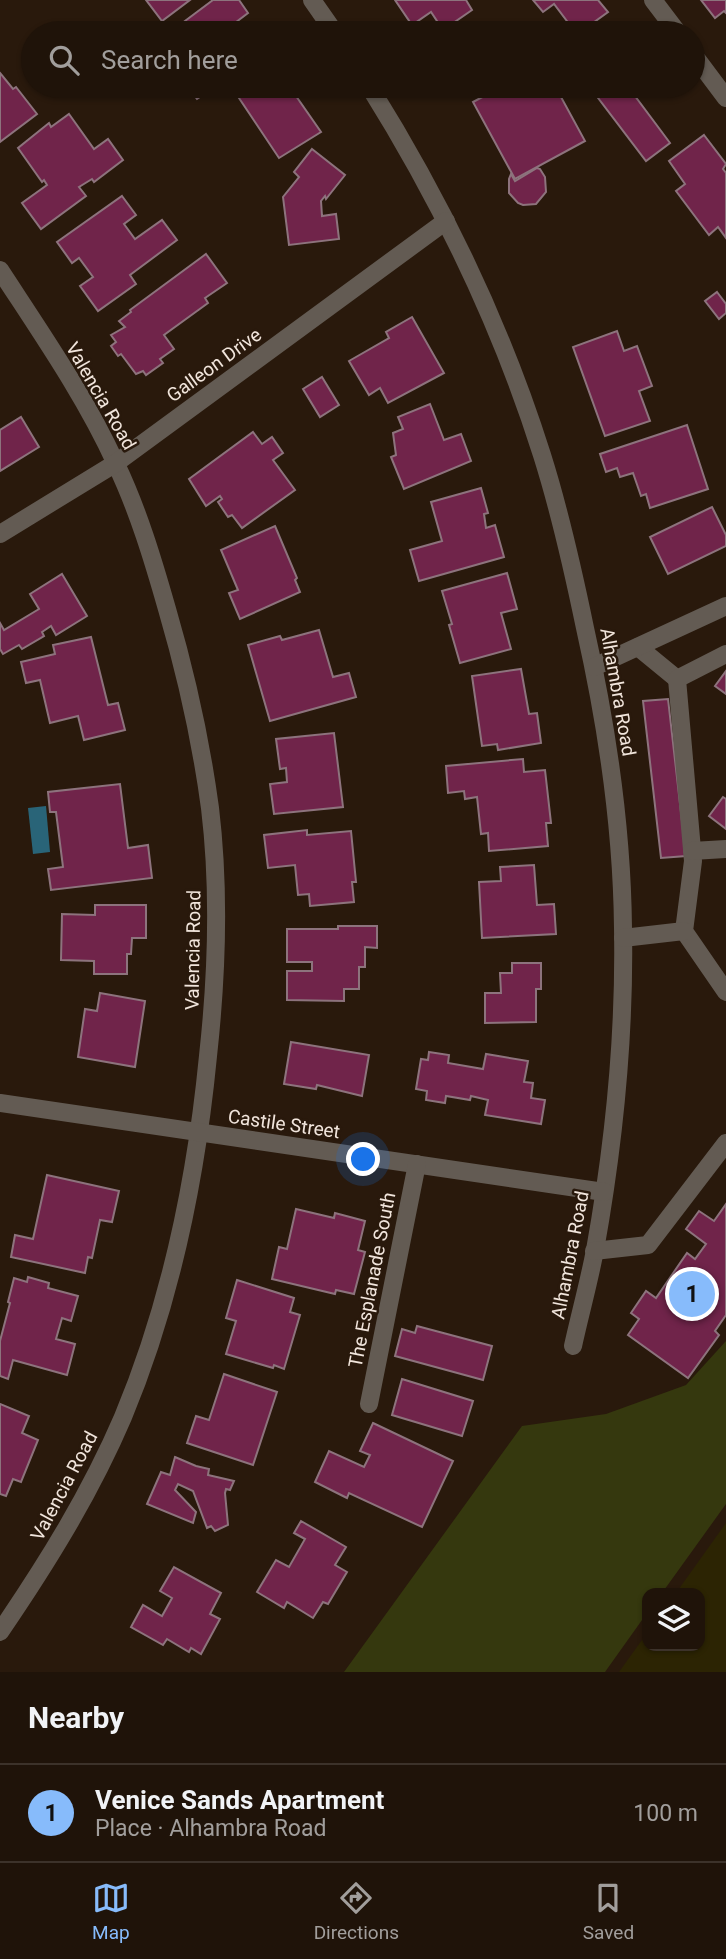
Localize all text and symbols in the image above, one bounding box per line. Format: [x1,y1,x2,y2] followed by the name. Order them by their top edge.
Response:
[21,21,705,98] search box
[45,41,83,79] icon: search
[101,45,238,75] text: Search here
[162,323,266,407] street label: Galleon Drive
[61,338,141,454] street label: Valencia Road
[595,626,641,758] street label: Alhambra Road
[180,890,206,1010] street label: Valencia Road
[227,1105,341,1143] street label: Castile Street
[346,1142,380,1176] your location
[546,1189,594,1321] street label: Alhambra Road
[344,1190,400,1370] street label: The Esplanade South
[669,1268,715,1320] pin: 1
[26,1427,102,1545] street label: Valencia Road
[642,1588,705,1651] map controls
[642,1588,705,1651] button: layers
[28,1700,124,1735] text: Nearby
[95,1785,384,1815] text: Venice Sands Apartment
[44,1800,58,1827] text: 1
[633,1800,698,1827] text: 100 m
[95,1815,326,1842] text: Place · Alhambra Road
[92,1879,130,1944] tab: Map
[314,1879,399,1944] tab: Directions
[583,1879,634,1944] tab: Saved

